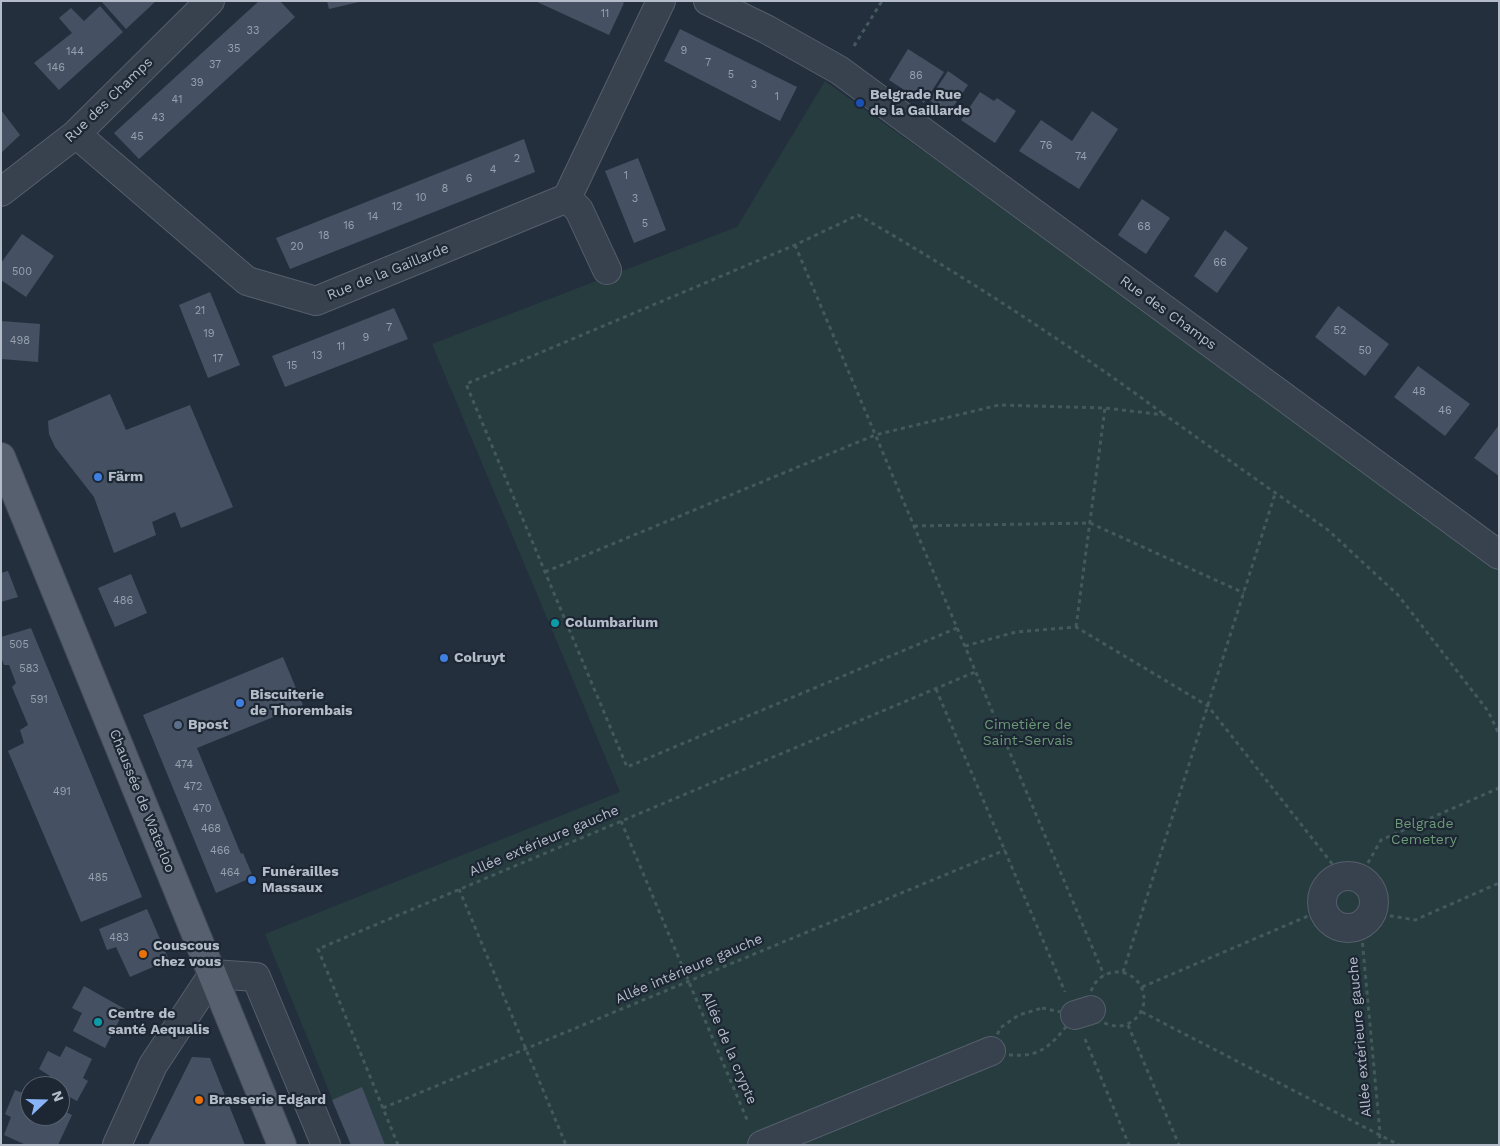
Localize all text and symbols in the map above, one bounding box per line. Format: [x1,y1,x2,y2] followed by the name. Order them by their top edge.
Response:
[601,7,609,21] house number: 11
[247,24,259,38] house number: 33
[228,42,240,56] house number: 35
[681,44,687,58] house number: 9
[66,45,84,59] house number: 144
[62,54,156,146] street label: Rue des Champs
[705,56,711,70] house number: 7
[209,58,221,72] house number: 37
[47,61,65,75] house number: 146
[728,68,734,82] house number: 5
[909,69,923,83] house number: 86
[190,76,204,90] house number: 39
[751,78,757,92] house number: 3
[870,87,970,120] place label: Belgrade Rue de la Gaillarde
[775,90,779,104] house number: 1
[172,93,182,107] house number: 41
[854,97,866,109] marker: Belgrade Rue de la Gaillarde
[151,111,165,125] house number: 43
[130,130,144,144] house number: 45
[1040,139,1052,153] house number: 76
[1075,150,1087,164] house number: 74
[514,152,520,166] house number: 2
[490,163,496,177] house number: 4
[624,169,628,183] house number: 1
[466,172,472,186] house number: 6
[442,182,448,196] house number: 8
[415,191,427,205] house number: 10
[632,192,638,206] house number: 3
[392,200,402,214] house number: 12
[367,210,379,224] house number: 14
[642,217,648,231] house number: 5
[344,219,354,233] house number: 16
[1137,220,1151,234] house number: 68
[318,229,330,243] house number: 18
[290,240,304,254] house number: 20
[325,240,451,304] street label: Rue de la Gaillarde
[1213,256,1227,270] house number: 66
[12,265,32,279] house number: 500
[1116,272,1220,354] street label: Rue des Champs
[195,304,205,318] house number: 21
[386,321,392,335] house number: 7
[1334,324,1346,338] house number: 52
[203,327,215,341] house number: 19
[363,331,369,345] house number: 9
[10,334,30,348] house number: 498
[337,340,345,354] house number: 11
[1358,344,1372,358] house number: 50
[312,349,322,363] house number: 13
[213,352,223,366] house number: 17
[287,359,297,373] house number: 15
[1412,385,1426,399] house number: 48
[1438,404,1452,418] house number: 46
[108,469,143,485] place label: Färm
[92,471,104,483] marker: Färm
[113,594,133,608] house number: 486
[565,615,658,631] place label: Columbarium
[549,617,561,629] marker: Columbarium
[9,638,29,652] house number: 505
[454,650,505,666] place label: Colruyt
[438,652,450,664] marker: Colruyt
[19,662,39,676] house number: 583
[250,687,353,720] place label: Biscuiterie de Thorembais
[30,693,48,707] house number: 591
[234,697,246,709] marker: Biscuiterie de Thorembais
[188,717,228,733] place label: Bpost
[983,717,1073,750] park label: Cimetière de Saint-Servais
[172,719,184,731] marker: Bpost
[105,727,179,875] street label: Chaussée de Waterloo
[175,758,193,772] house number: 474
[184,780,202,794] house number: 472
[53,785,71,799] house number: 491
[193,802,211,816] house number: 470
[467,802,621,880] street label: Allée extérieure gauche
[1391,816,1457,849] park label: Belgrade Cemetery
[201,822,221,836] house number: 468
[210,844,230,858] house number: 466
[262,864,339,896] place label: Funérailles Massaux
[220,866,240,880] house number: 464
[88,871,108,885] house number: 485
[246,874,258,886] marker: Funérailles Massaux
[613,930,765,1008] street label: Allée intérieure gauche
[109,931,129,945] house number: 483
[153,938,221,970] place label: Couscous chez vous
[137,948,149,960] marker: Couscous chez vous
[1345,956,1375,1118] street label: Allée extérieure gauche
[698,989,760,1107] street label: Allée de la crypte
[108,1006,209,1038] place label: Centre de santé Aequalis
[92,1016,104,1028] marker: Centre de santé Aequalis
[20,1076,70,1126] north arrow
[49,1088,67,1104] text: N
[209,1092,326,1108] place label: Brasserie Edgard
[193,1094,205,1106] marker: Brasserie Edgard

